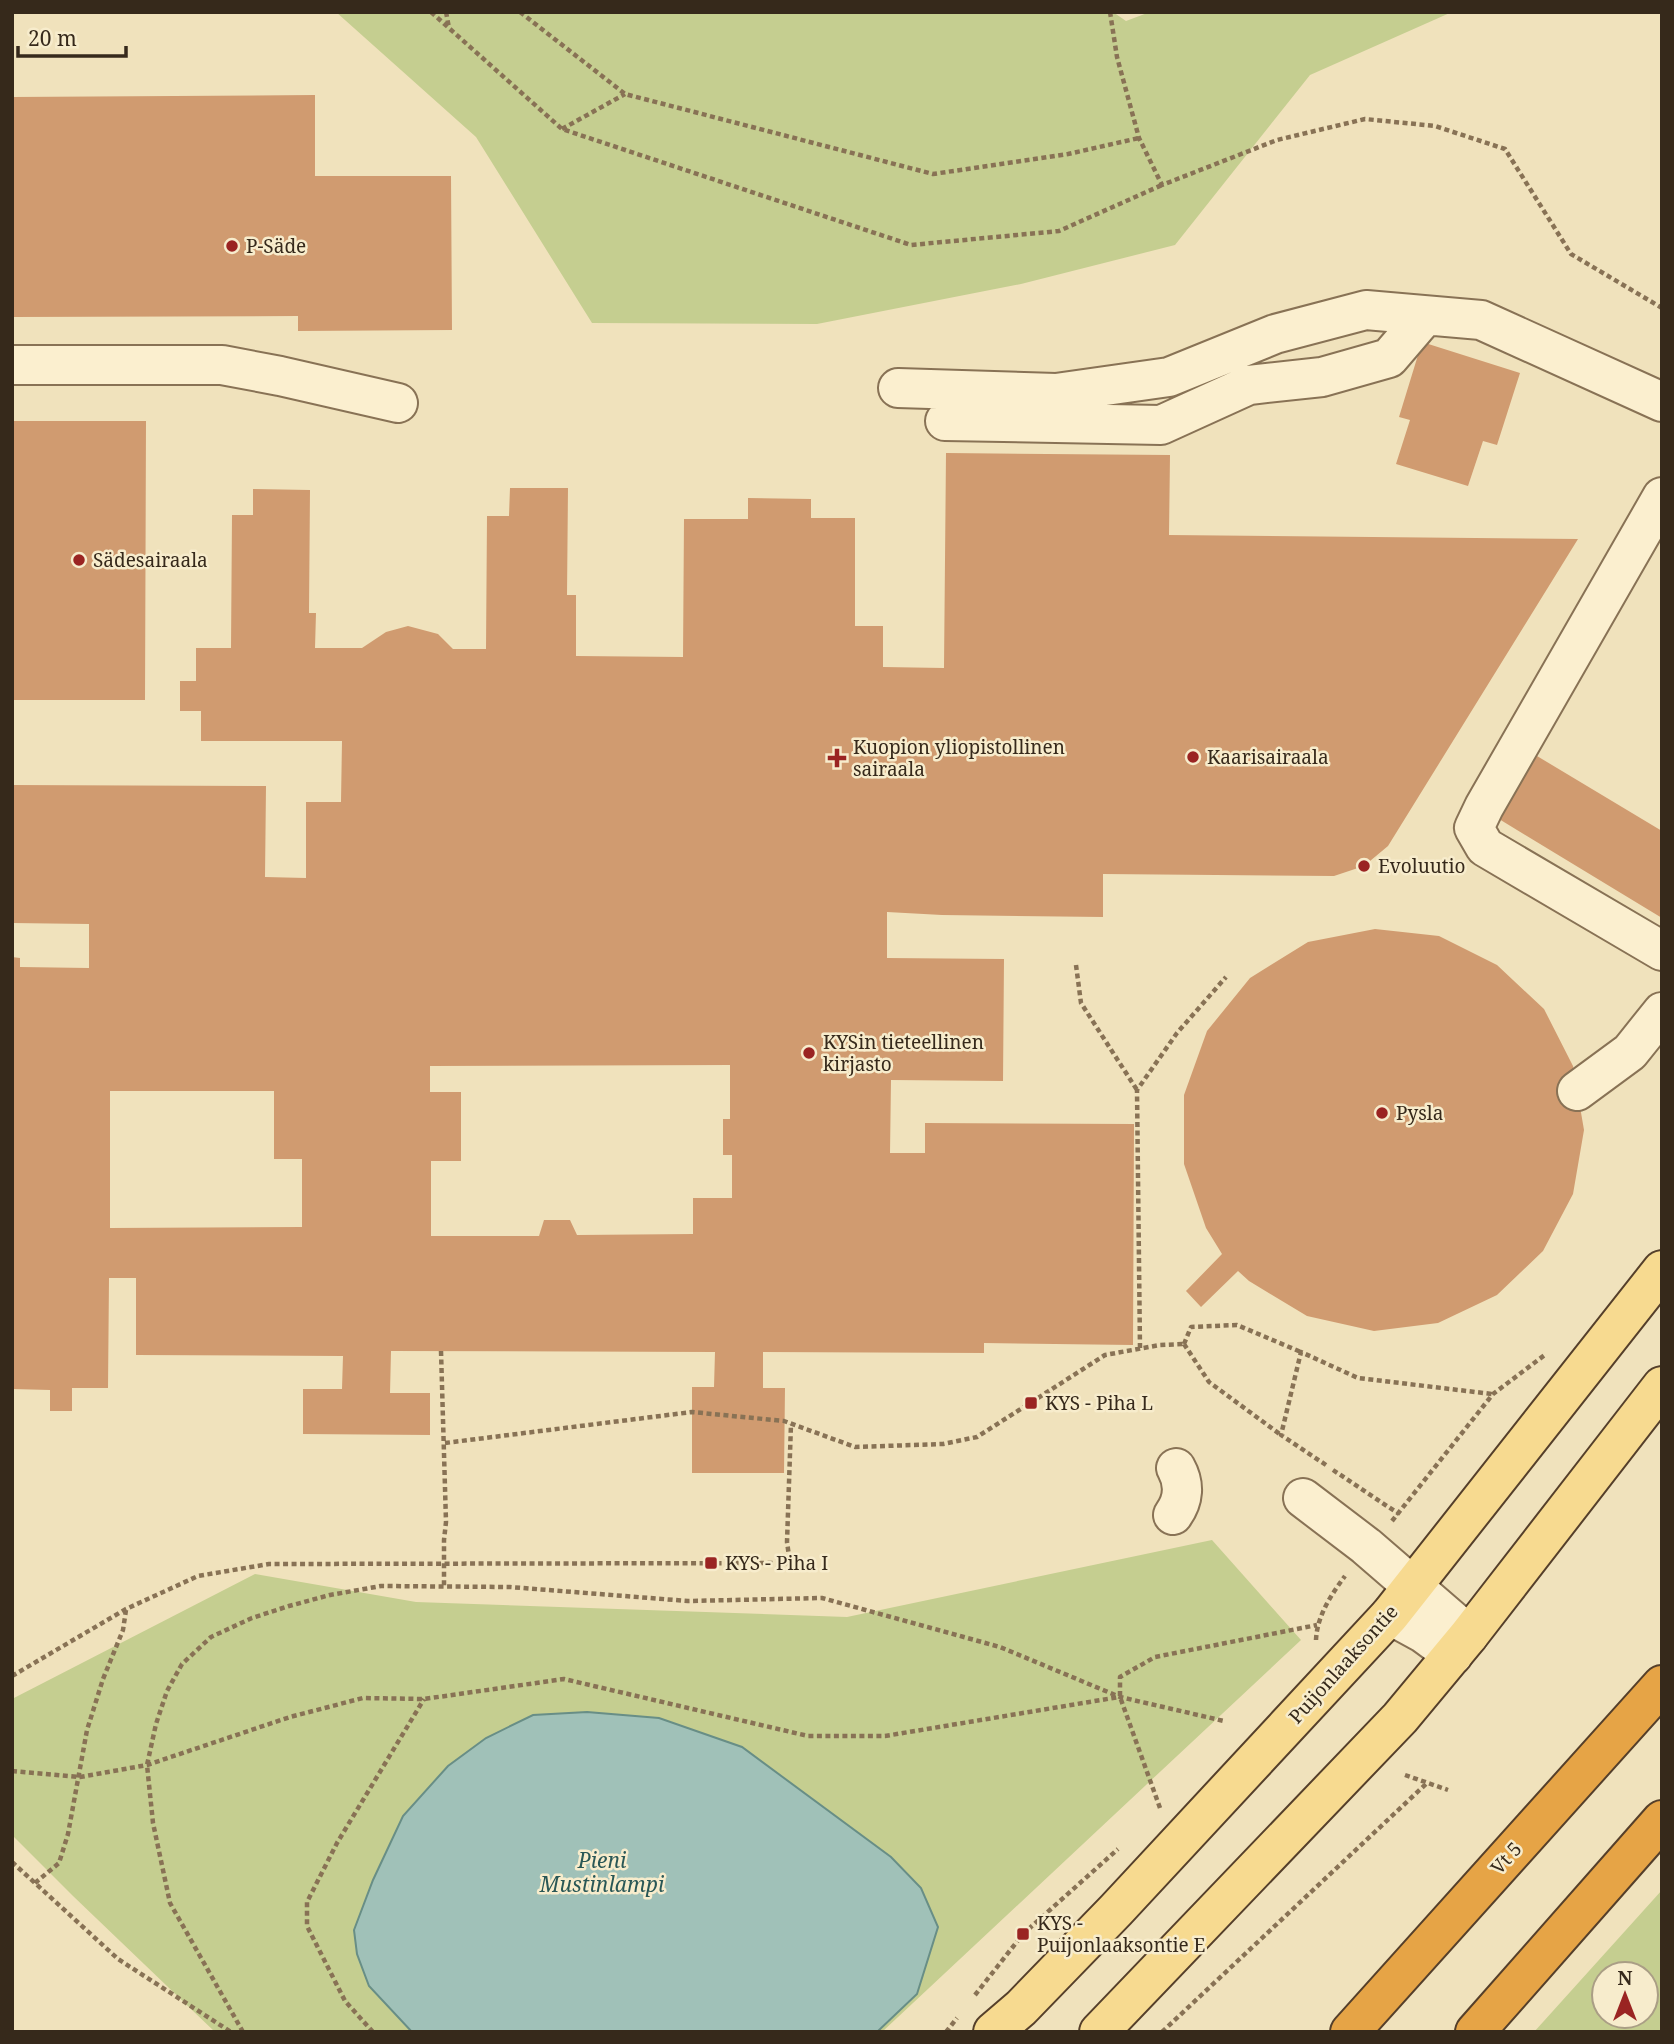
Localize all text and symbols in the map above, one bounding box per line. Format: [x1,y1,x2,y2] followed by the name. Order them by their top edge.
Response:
[18,14,126,58] scale bar
[28,24,77,52] text: 20 m
[246,233,306,259] place label: P-Säde
[224,238,240,254] marker: P-Säde
[93,547,208,573] place label: Sädesairaala
[71,552,87,568] marker: Sädesairaala
[853,734,1065,782] place label: Kuopion yliopistollinen sairaala
[1207,744,1329,770] place label: Kaarisairaala
[827,748,847,768] marker: Kuopion yliopistollinen sairaala
[1185,749,1201,765] marker: Kaarisairaala
[1378,853,1466,879] place label: Evoluutio
[1356,858,1372,874] marker: Evoluutio
[823,1029,984,1077] place label: KYSin tieteellinen kirjasto
[801,1045,817,1061] marker: KYSin tieteellinen kirjasto
[1396,1100,1443,1126] place label: Pysla
[1374,1105,1390,1121] marker: Pysla
[1045,1390,1153,1416] place label: KYS - Piha L
[1023,1395,1039,1411] marker: KYS - Piha L
[725,1550,828,1576] place label: KYS - Piha I
[703,1555,719,1571] marker: KYS - Piha I
[1283,1599,1403,1729] street label: Puijonlaaksontie
[1485,1836,1527,1880] street label: Vt 5
[539,1846,665,1898] water label: Pieni Mustinlampi
[1037,1910,1206,1958] place label: KYS - Puijonlaaksontie E
[1015,1926,1031,1942] marker: KYS - Puijonlaaksontie E
[1590,1960,1660,2030] north arrow
[1618,1965,1633,1991] text: N

